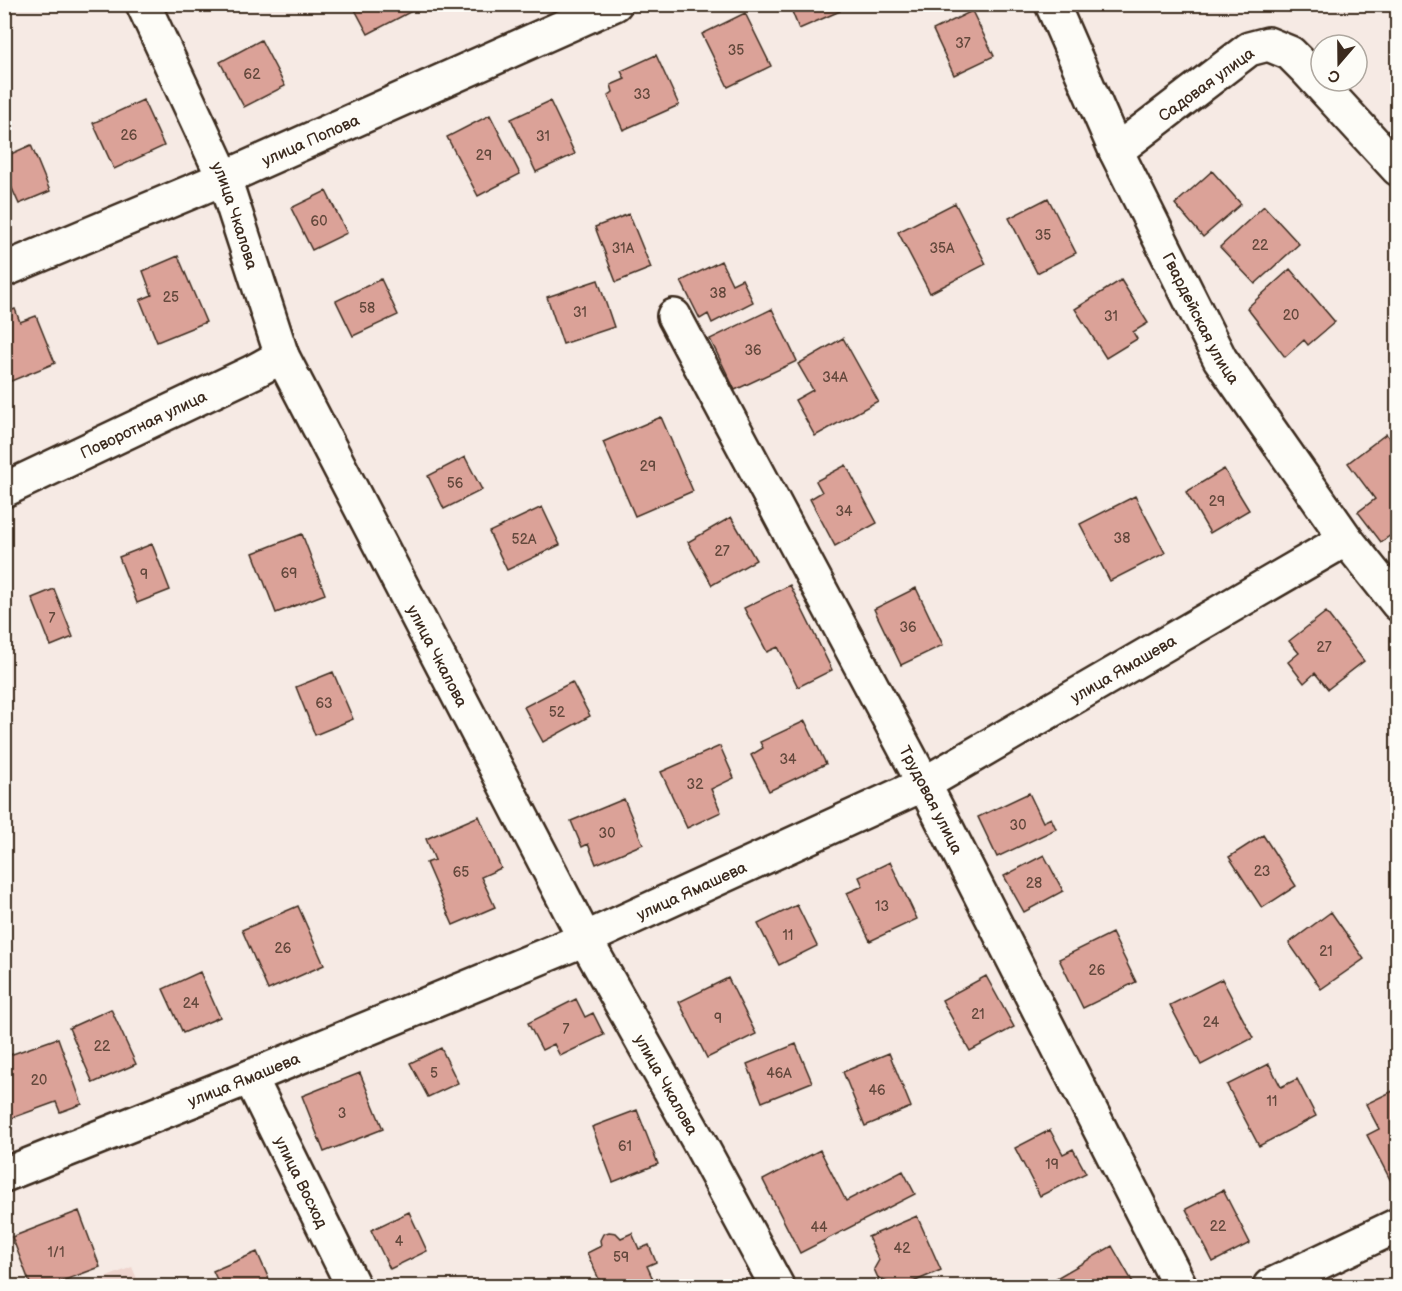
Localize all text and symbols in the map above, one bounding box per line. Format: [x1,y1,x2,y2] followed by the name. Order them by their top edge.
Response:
[1309,33,1369,93] north arrow
[955,35,971,52] house number: 37
[728,42,744,59] house number: 35
[1155,44,1259,126] street label: Садовая улица
[1326,65,1343,87] text: С
[244,66,261,83] house number: 62
[633,86,651,103] house number: 33
[259,111,363,171] street label: улица Попова
[121,127,138,144] house number: 26
[536,128,550,145] house number: 31
[476,147,492,164] house number: 29
[207,159,261,272] street label: улица Чкалова
[311,213,327,230] house number: 60
[1035,227,1051,244] house number: 35
[1252,237,1269,254] house number: 22
[612,240,635,257] house number: 31А
[929,240,955,257] house number: 35А
[1157,250,1243,389] street label: Гвардейская улица
[710,285,726,302] house number: 38
[163,289,179,306] house number: 25
[359,300,375,317] house number: 58
[573,304,587,321] house number: 31
[1283,307,1299,324] house number: 20
[1104,308,1118,325] house number: 31
[744,342,762,359] house number: 36
[822,369,848,386] house number: 34А
[78,387,211,463] street label: Поворотная улица
[640,458,656,475] house number: 29
[447,475,464,492] house number: 56
[1209,493,1225,510] house number: 29
[835,503,853,520] house number: 34
[1114,530,1130,547] house number: 38
[512,531,537,548] house number: 52А
[714,543,730,560] house number: 27
[281,565,297,582] house number: 69
[140,566,148,583] house number: 9
[402,602,471,711] street label: улица Чкалова
[49,610,56,627] house number: 7
[899,619,917,636] house number: 36
[1068,631,1180,708] street label: улица Ямашева
[1316,639,1332,656] house number: 27
[315,695,333,712] house number: 63
[549,704,566,721] house number: 52
[894,743,966,858] street label: Трудовая улица
[779,751,797,768] house number: 34
[687,776,704,793] house number: 32
[1010,817,1026,834] house number: 30
[599,825,615,842] house number: 30
[634,858,750,925] street label: улица Ямашева
[1254,863,1270,880] house number: 23
[453,864,469,881] house number: 65
[1026,875,1042,892] house number: 28
[875,898,889,915] house number: 13
[783,927,793,944] house number: 11
[275,940,292,957] house number: 26
[1319,943,1333,960] house number: 21
[1089,962,1106,979] house number: 26
[183,995,200,1012] house number: 24
[971,1006,985,1023] house number: 21
[714,1010,722,1027] house number: 9
[1203,1014,1220,1031] house number: 24
[563,1021,570,1038] house number: 7
[630,1032,702,1139] street label: улица Чкалова
[94,1038,111,1055] house number: 22
[185,1049,303,1112] street label: улица Ямашева
[430,1065,438,1082] house number: 5
[766,1065,792,1082] house number: 46А
[31,1072,47,1089] house number: 20
[868,1082,886,1099] house number: 46
[1267,1093,1277,1110] house number: 11
[338,1105,346,1122] house number: 3
[270,1134,331,1232] street label: улица Восход
[618,1138,632,1155] house number: 61
[1045,1156,1059,1173] house number: 19
[1210,1218,1227,1235] house number: 22
[810,1219,828,1236] house number: 44
[395,1233,404,1250] house number: 4
[894,1240,911,1257] house number: 42
[47,1244,65,1261] house number: 1/1
[613,1249,629,1266] house number: 59

